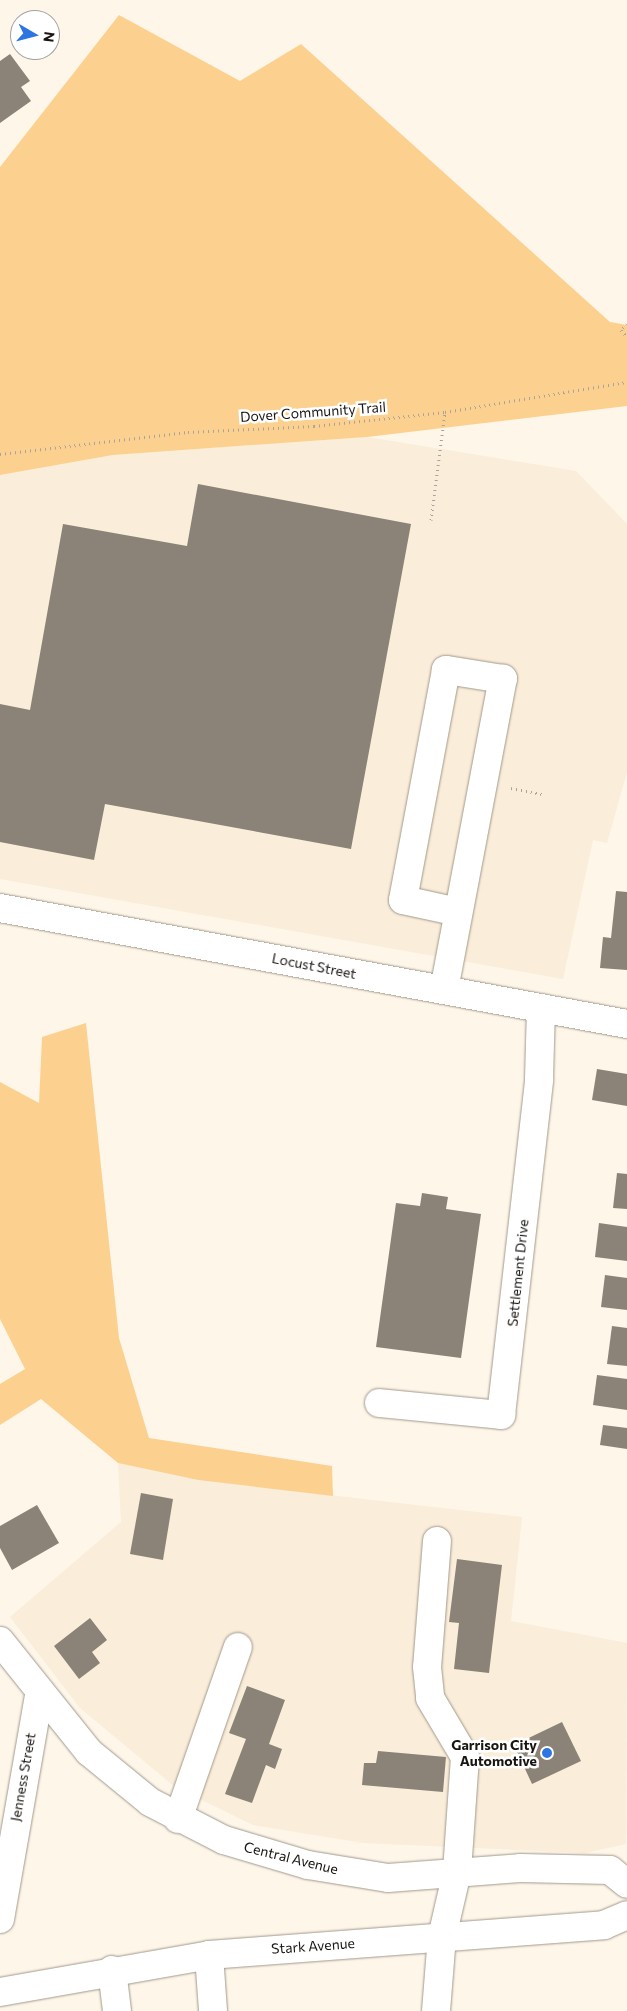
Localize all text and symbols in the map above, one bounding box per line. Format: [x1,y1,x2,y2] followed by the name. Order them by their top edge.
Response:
[10,10,60,60] north arrow
[40,31,59,43] text: N
[239,399,387,425] street label: Dover Community Trail
[270,950,358,982] street label: Locust Street
[504,1219,532,1327] street label: Settlement Drive
[7,1731,39,1823] street label: Jenness Street
[451,1737,537,1770] place label: Garrison City Automotive
[541,1747,553,1759] marker: Garrison City Automotive
[242,1838,340,1878] street label: Central Avenue
[271,1935,355,1957] street label: Stark Avenue

